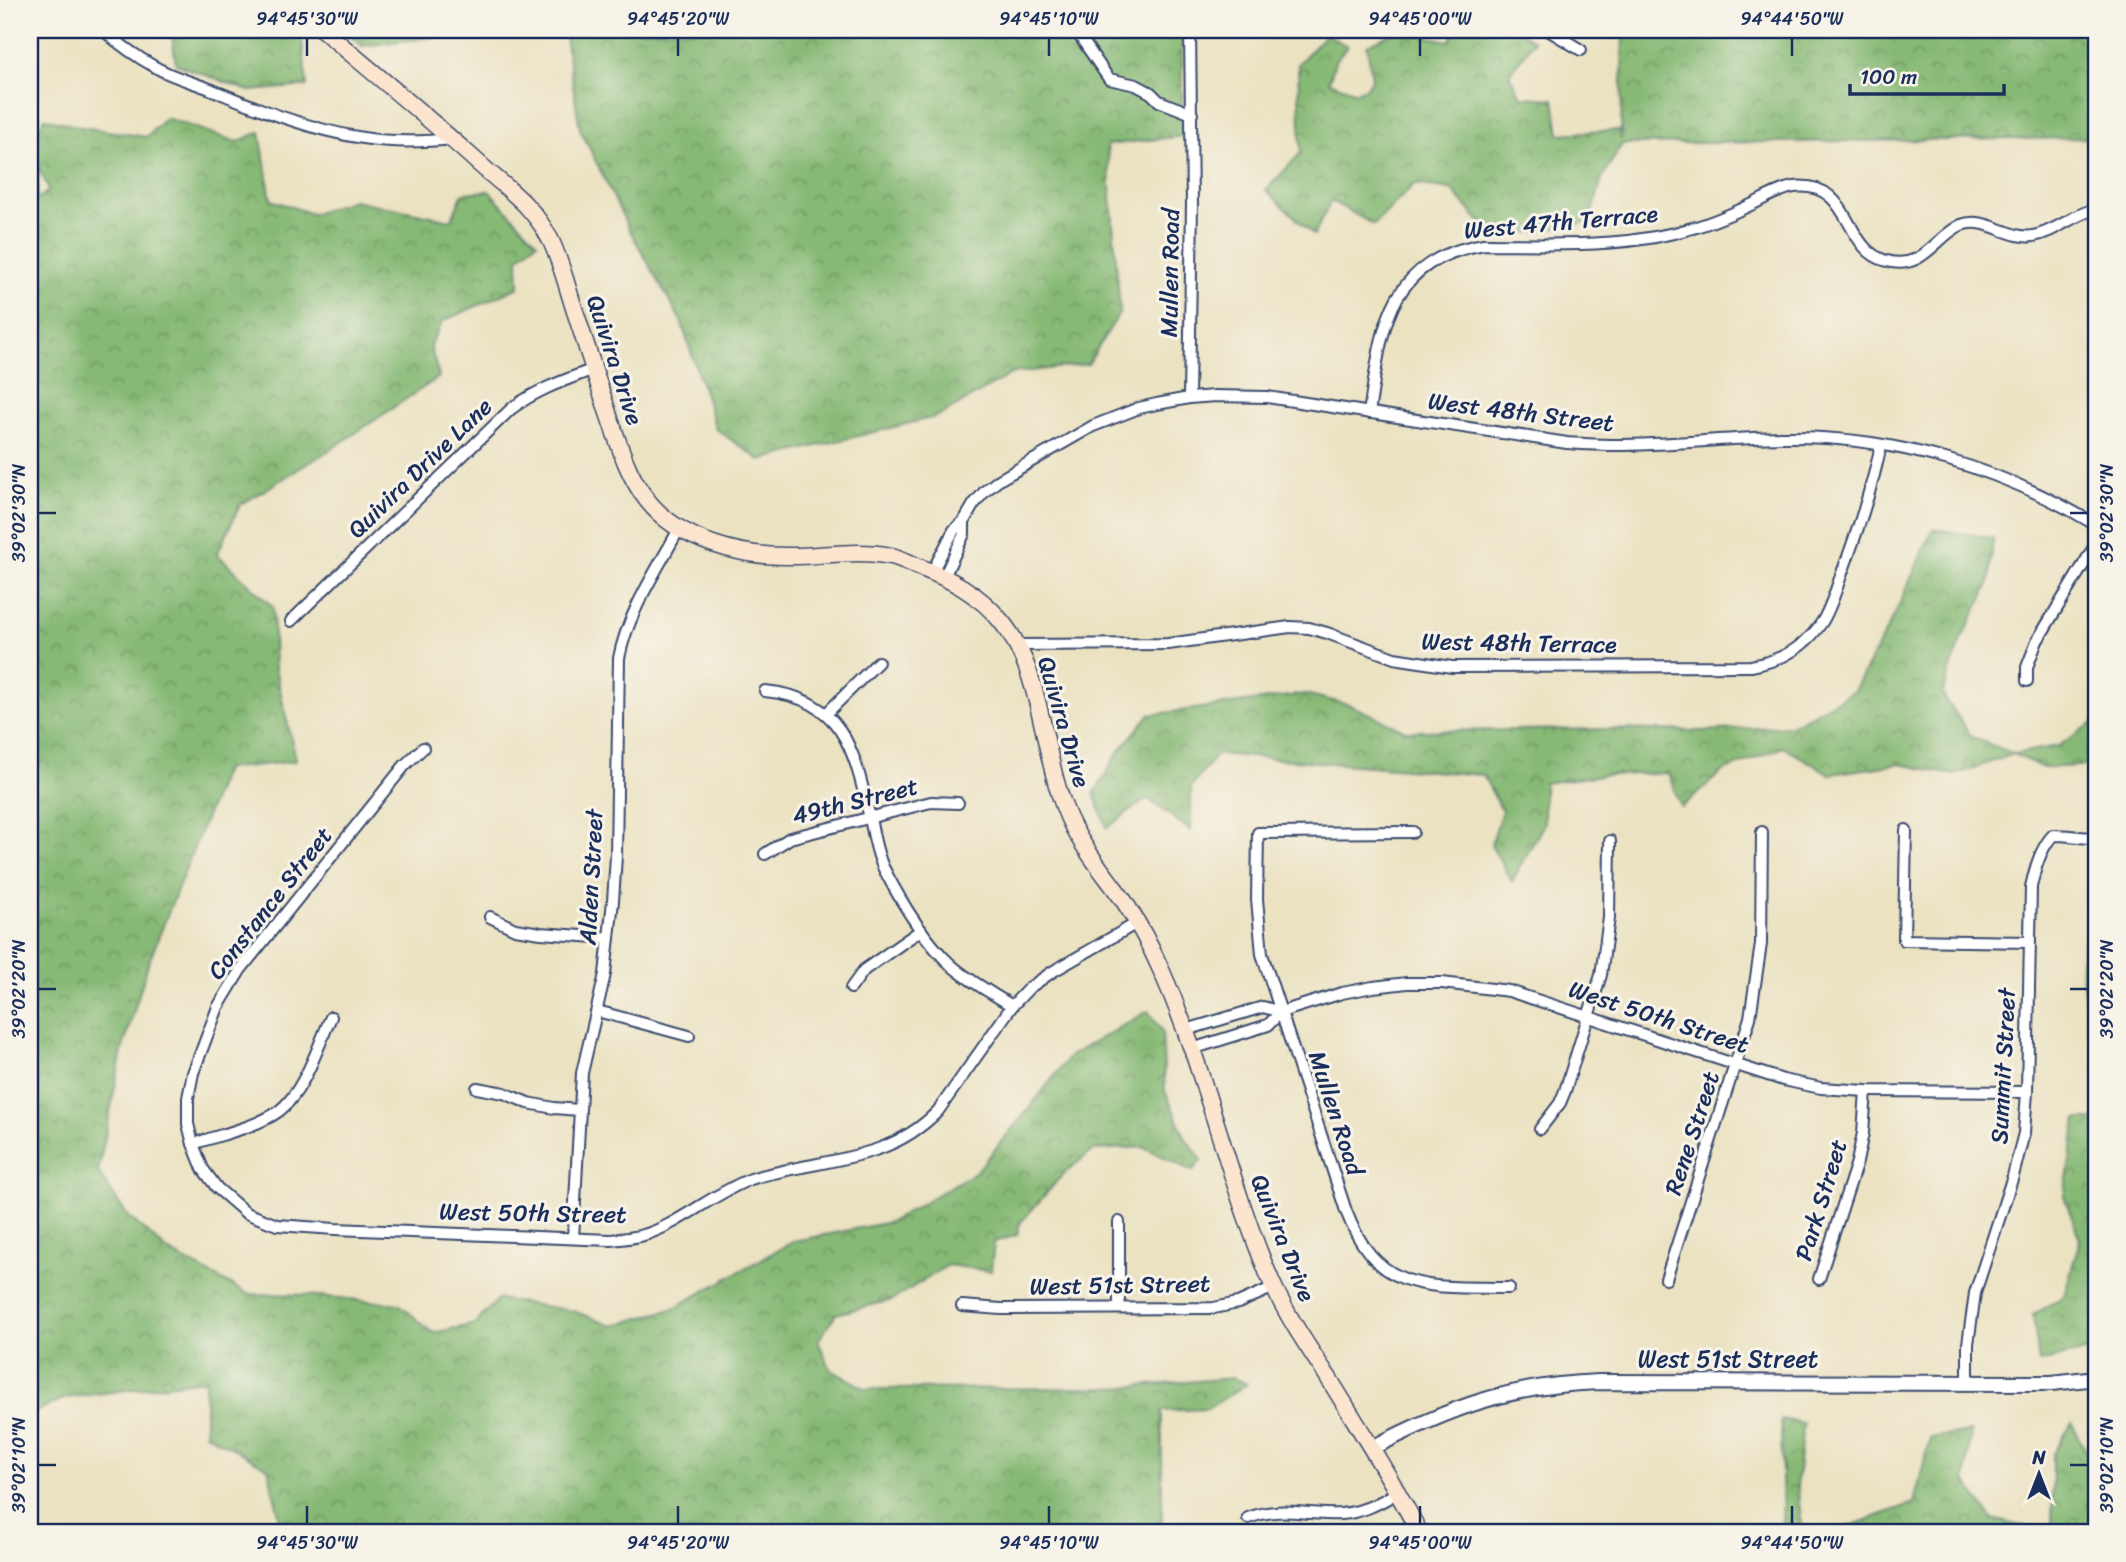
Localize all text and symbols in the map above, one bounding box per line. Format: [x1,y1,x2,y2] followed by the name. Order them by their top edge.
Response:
[256,3,359,35] text: 94°45'30"W
[627,3,730,35] text: 94°45'20"W
[999,3,1100,35] text: 94°45'10"W
[1368,3,1473,35] text: 94°45'00"W
[1741,3,1845,35] text: 94°44'50"W
[1850,52,2004,96] scale bar
[1860,58,1917,96] text: 100 m
[1462,193,1660,251] street label: West 47th Terrace
[1148,206,1192,338] street label: Mullen Road
[574,290,656,431] street label: Quivira Drive
[1426,380,1616,444] street label: West 48th Street
[337,387,503,549] street label: Quivira Drive Lane
[3,463,35,562] text: 39°02'30"N
[2091,463,2123,562] text: 39°02'30"N
[1421,620,1617,666] street label: West 48th Terrace
[1025,652,1103,793] street label: Quivira Drive
[787,765,923,837] street label: 49th Street
[566,807,616,947] street label: Alden Street
[196,817,344,989] street label: Constance Street
[3,939,35,1038] text: 39°02'20"N
[2091,939,2123,1038] text: 39°02'20"N
[1563,968,1755,1066] street label: West 50th Street
[1978,986,2028,1145] street label: Summit Street
[1296,1045,1377,1183] street label: Mullen Road
[1652,1066,1732,1200] street label: Rene Street
[1783,1134,1859,1266] street label: Park Street
[1238,1168,1328,1309] street label: Quivira Drive
[439,1190,627,1236] street label: West 50th Street
[1029,1262,1211,1308] street label: West 51st Street
[1638,1338,1818,1380] street label: West 51st Street
[3,1416,35,1513] text: 39°02'10"N
[2091,1416,2123,1513] text: 39°02'10"N
[2004,1440,2074,1510] north arrow
[2031,1441,2046,1474] text: N
[256,1527,359,1559] text: 94°45'30"W
[627,1527,730,1559] text: 94°45'20"W
[999,1527,1100,1559] text: 94°45'10"W
[1368,1527,1473,1559] text: 94°45'00"W
[1741,1527,1845,1559] text: 94°44'50"W

